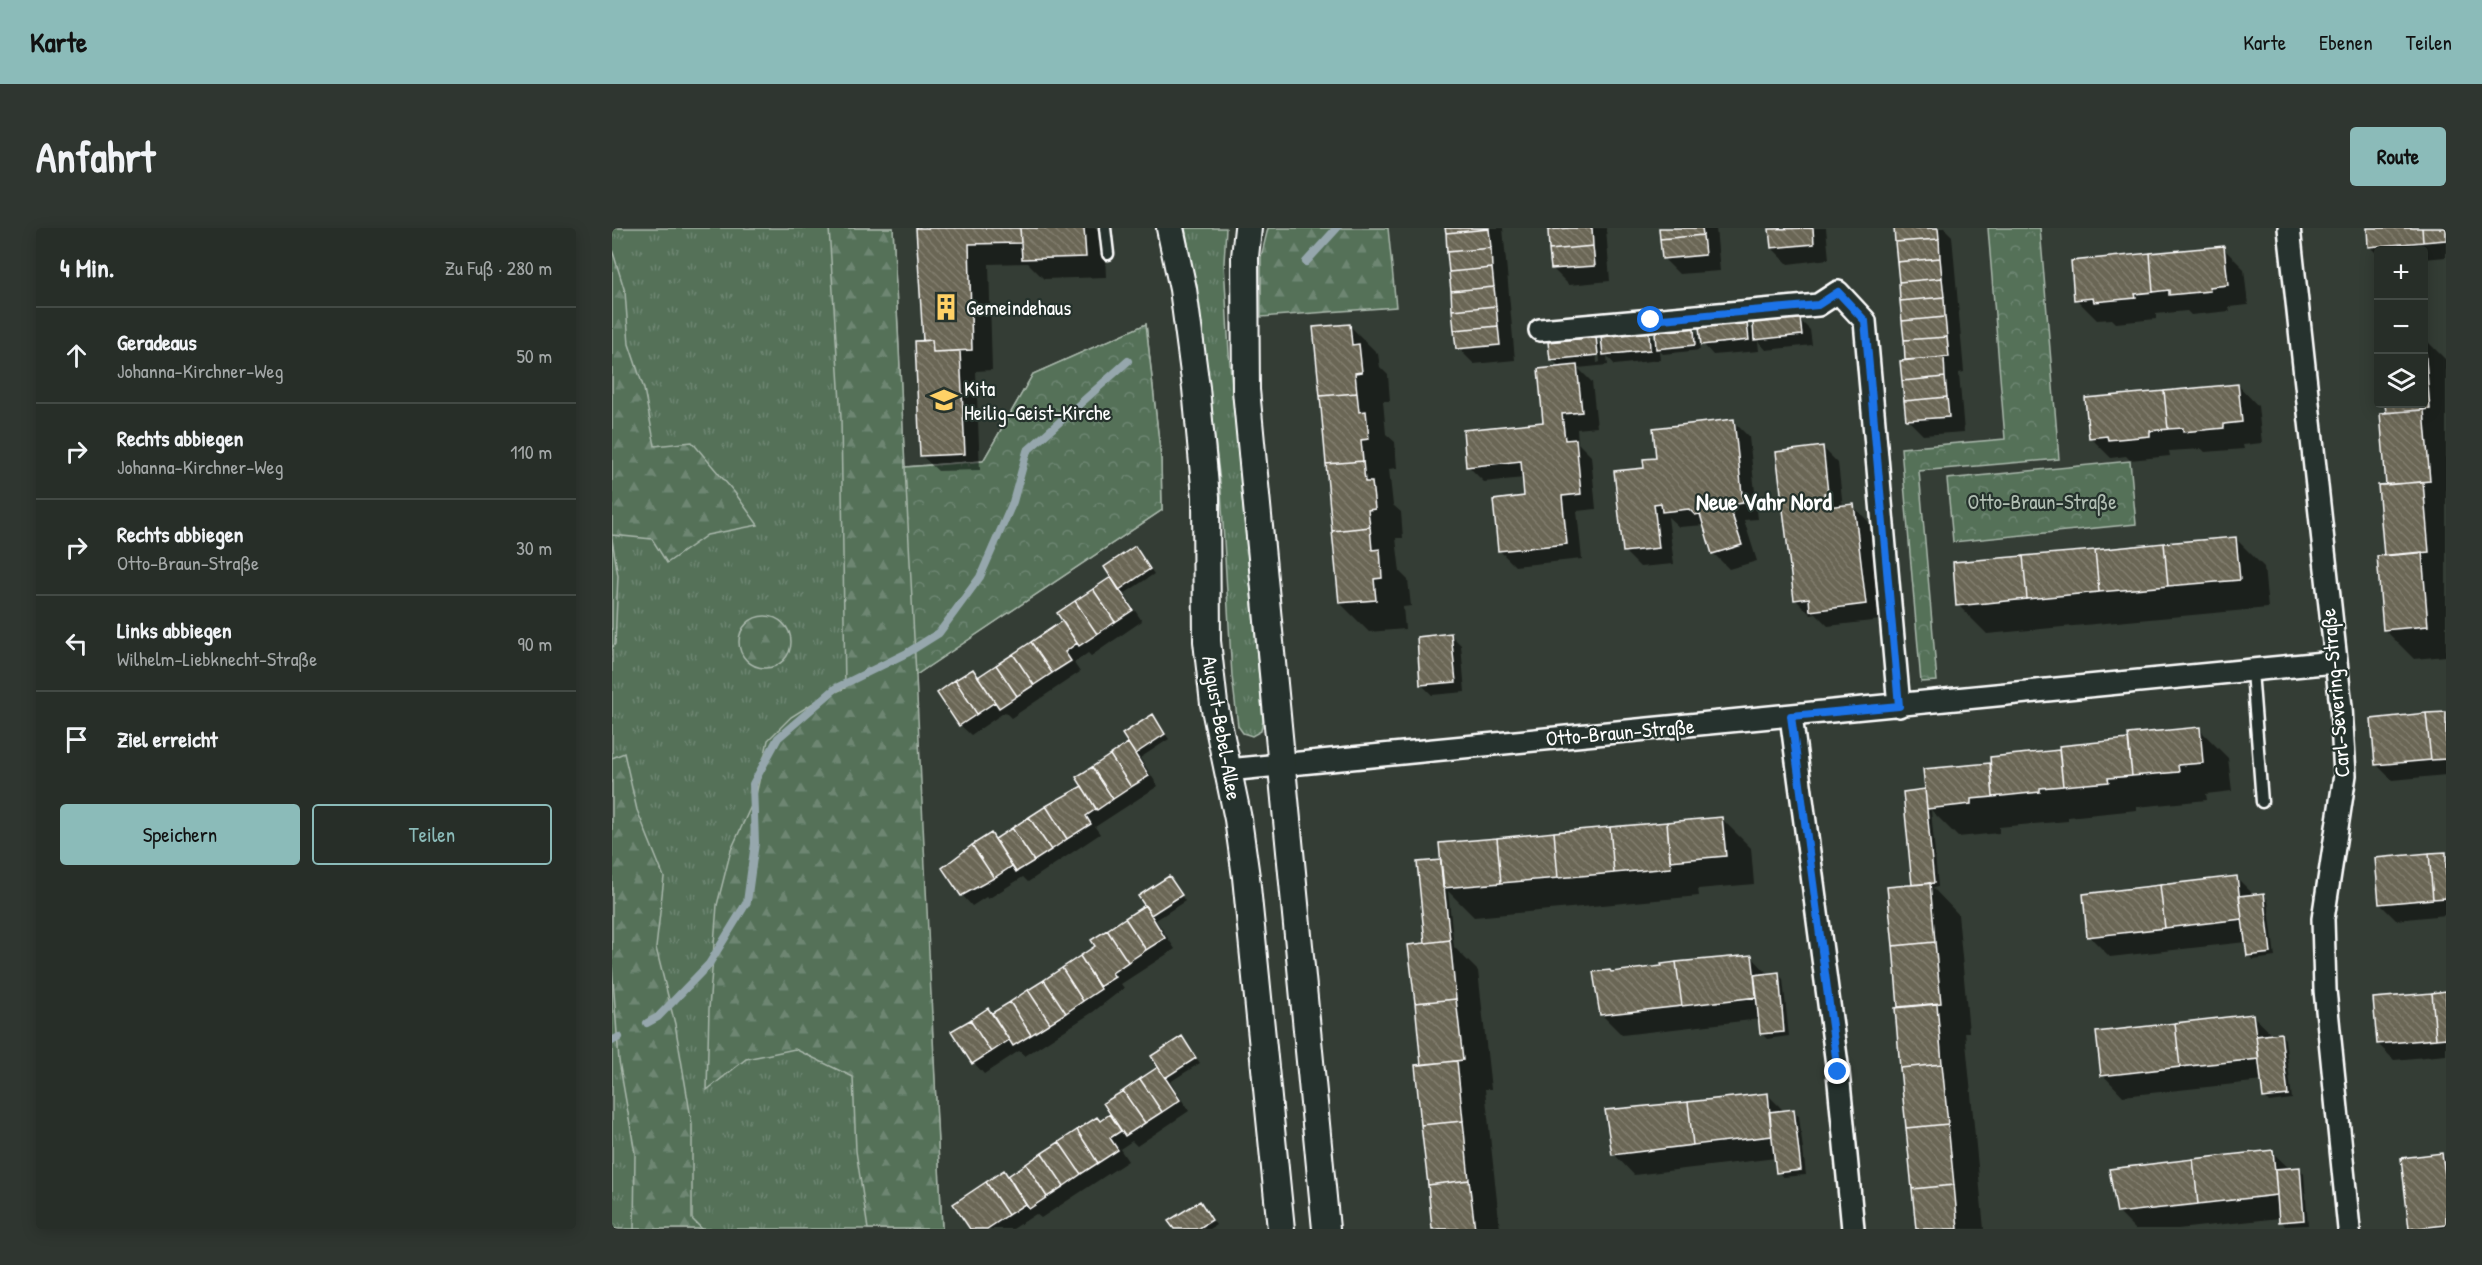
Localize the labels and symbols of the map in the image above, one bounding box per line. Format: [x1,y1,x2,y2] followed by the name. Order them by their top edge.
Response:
[931,292,961,322] building icon: Gemeindehaus
[966,293,1071,322] place label: Gemeindehaus
[1637,306,1663,332] route start
[964,374,1111,427] place label: Kita Heilig-Geist-Kirche
[929,385,959,415] school or university icon: Kita Heilig-Geist-Kirche
[1696,485,1833,517] district label: Neue Vahr Nord
[1967,487,2117,516] park label: Otto-Braun-Straße
[2313,607,2357,779] street label: Carl-Severing-Straße
[1195,653,1249,803] street label: August-Bebel-Allee
[1544,711,1696,753] street label: Otto-Braun-Straße
[1824,1058,1850,1084] route end

